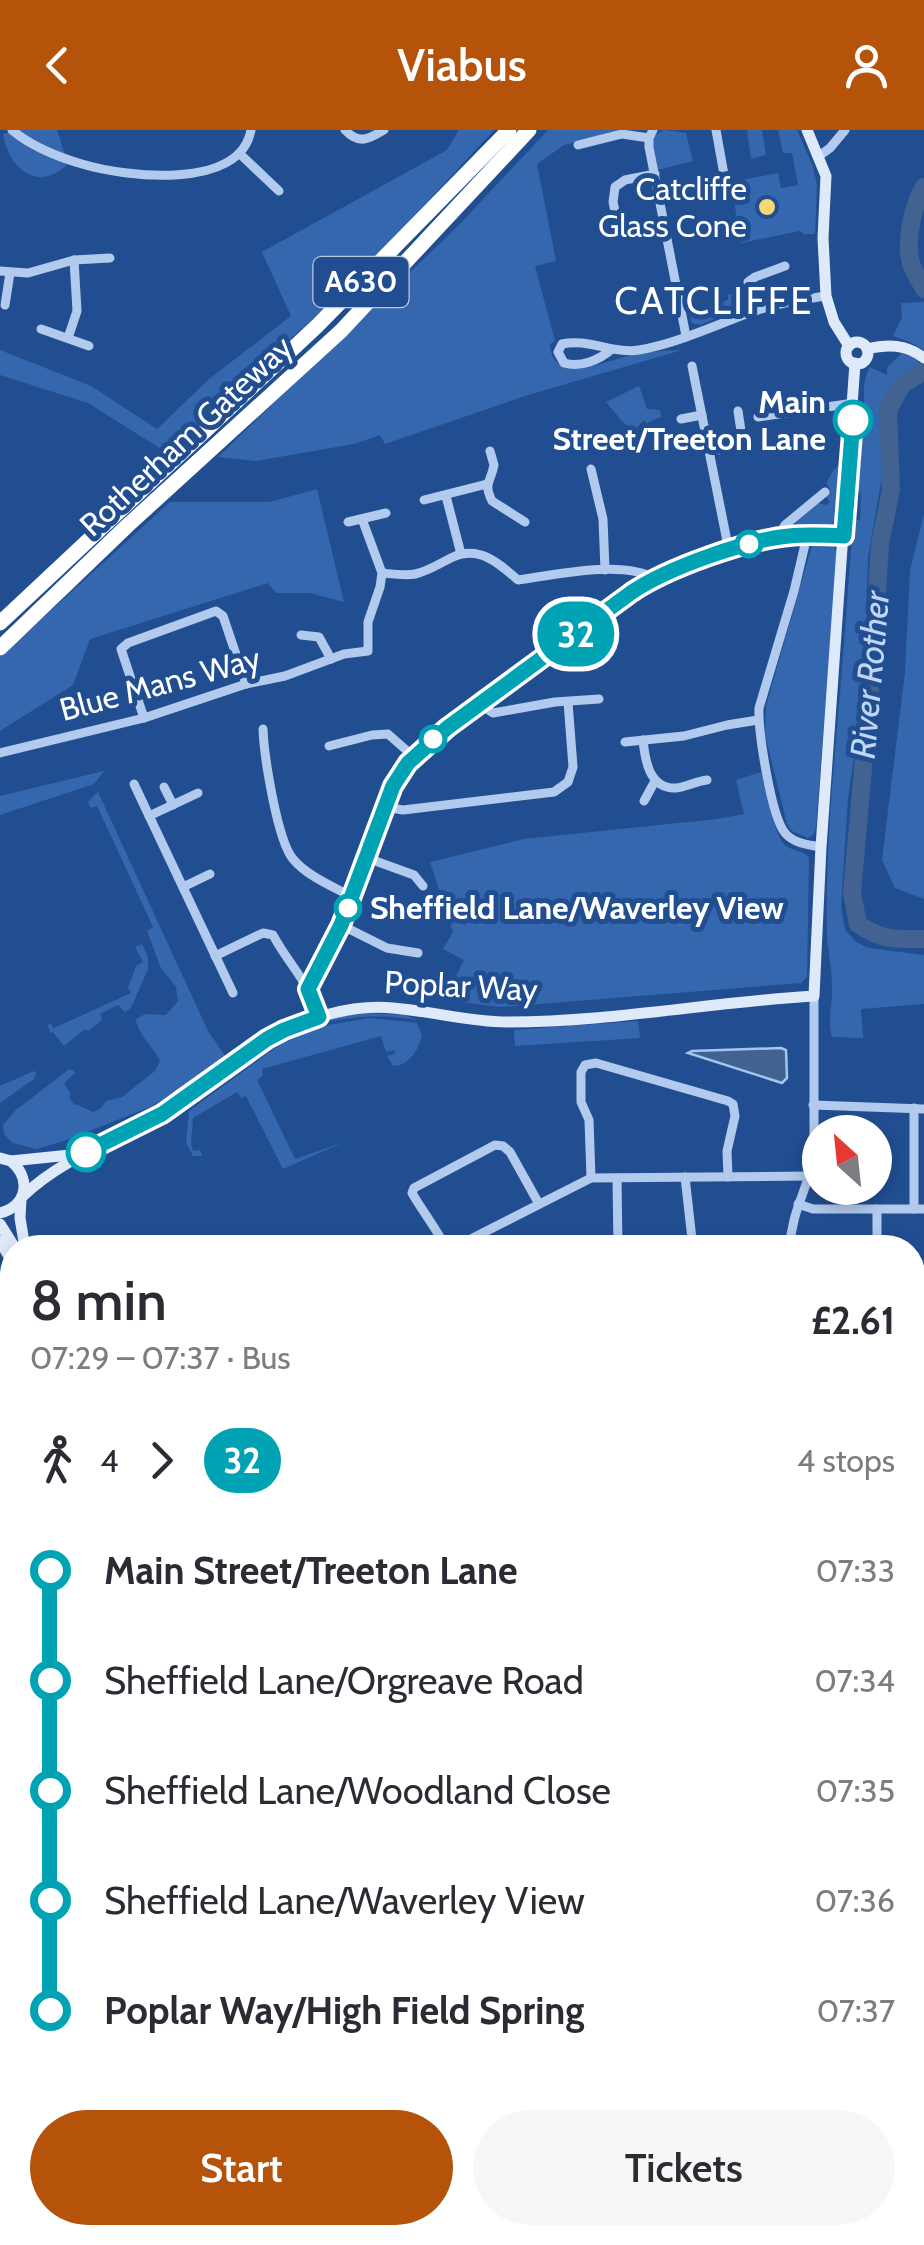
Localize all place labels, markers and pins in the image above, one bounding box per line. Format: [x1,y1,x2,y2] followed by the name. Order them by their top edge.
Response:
[598,169,747,245] place label: Catcliffe Glass Cone
[756,196,778,218] marker: Catcliffe Glass Cone
[553,382,826,458] place label: Main Street/Treeton Lane
[834,401,872,439] marker: Main Street/Treeton Lane
[736,531,762,557] unlabelled marker
[420,726,446,752] unlabelled marker
[370,888,784,927] place label: Sheffield Lane/Waverley View
[335,895,361,921] marker: Sheffield Lane/Waverley View
[67,1133,105,1171] unlabelled marker

